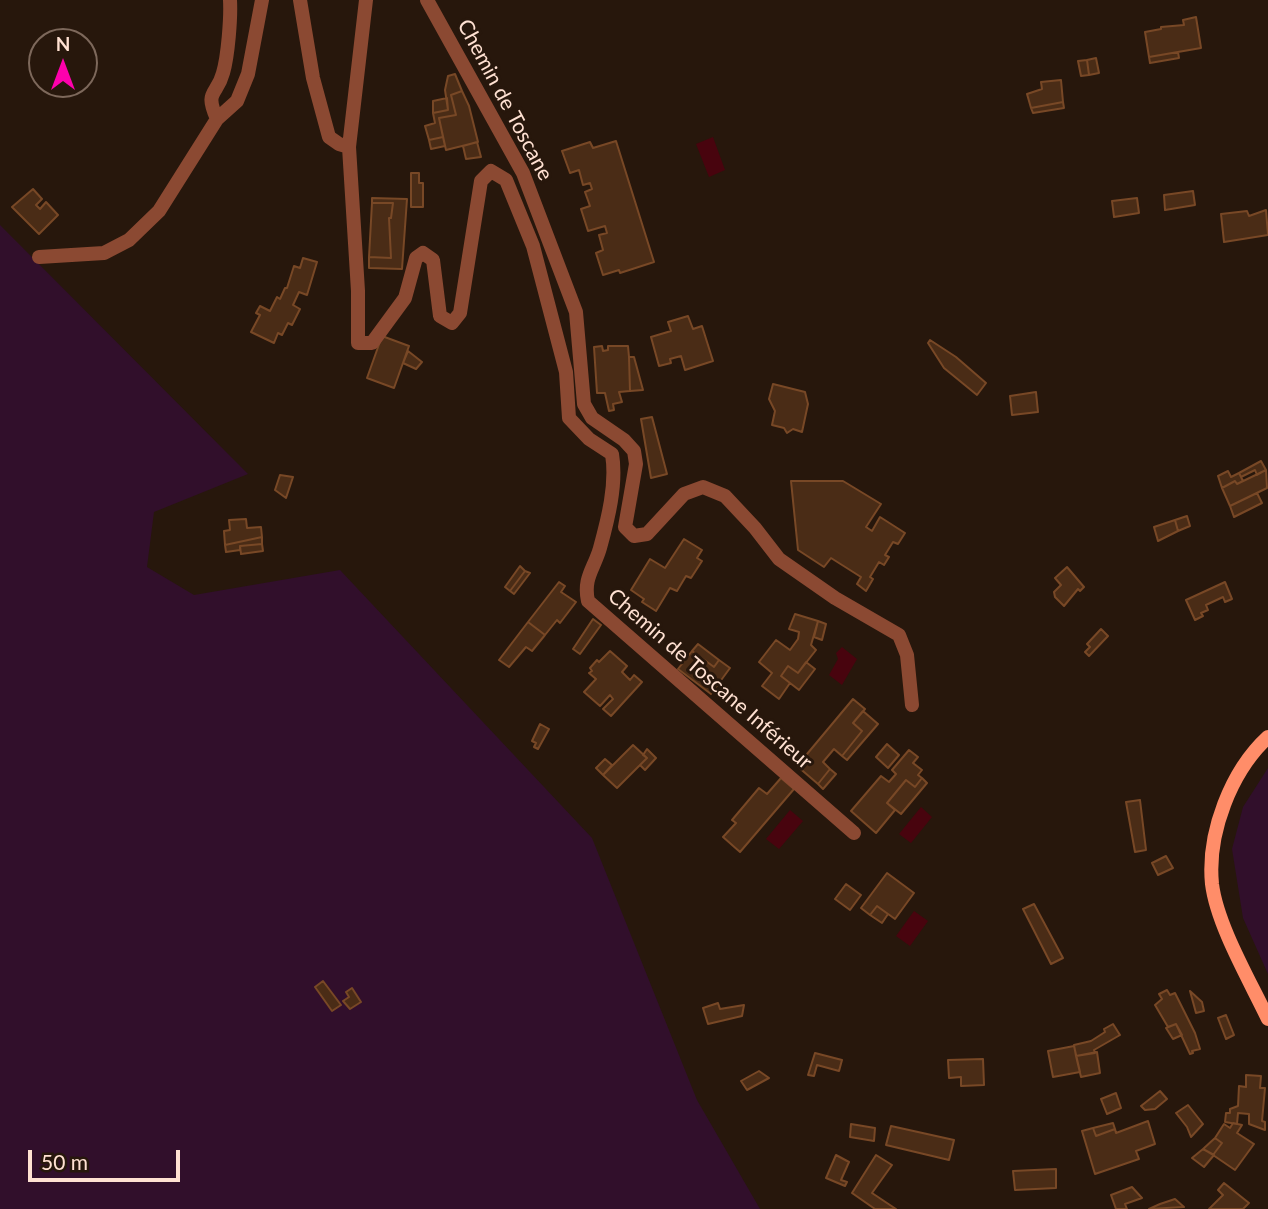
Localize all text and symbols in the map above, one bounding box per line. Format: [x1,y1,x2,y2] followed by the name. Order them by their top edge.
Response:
[452,15,558,185] street label: Chemin de Toscane
[28,28,98,98] north arrow
[56,32,70,55] text: N
[603,583,817,775] street label: Chemin de Toscane Inférieur
[32,1136,184,1180] scale bar
[41,1149,88,1174] text: 50 m

